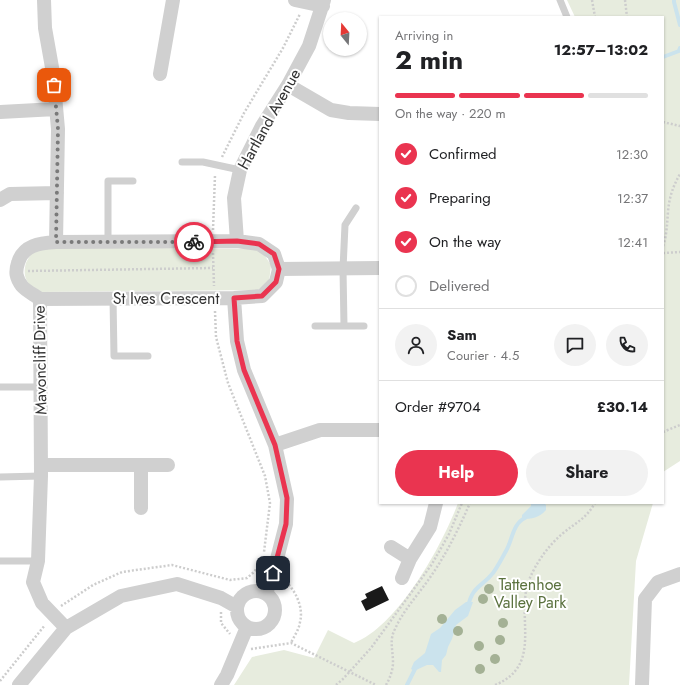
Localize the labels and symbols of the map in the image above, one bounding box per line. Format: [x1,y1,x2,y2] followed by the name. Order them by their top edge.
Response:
[323,12,367,56] north arrow
[232,64,306,174] street label: Hartland Avenue
[37,68,71,102] pin
[174,222,214,262] courier
[113,287,219,310] street label: St Ives Crescent
[28,305,52,415] street label: Mavoncliff Drive
[256,556,290,590] pin
[494,573,567,614] park label: Tattenhoe Valley Park

